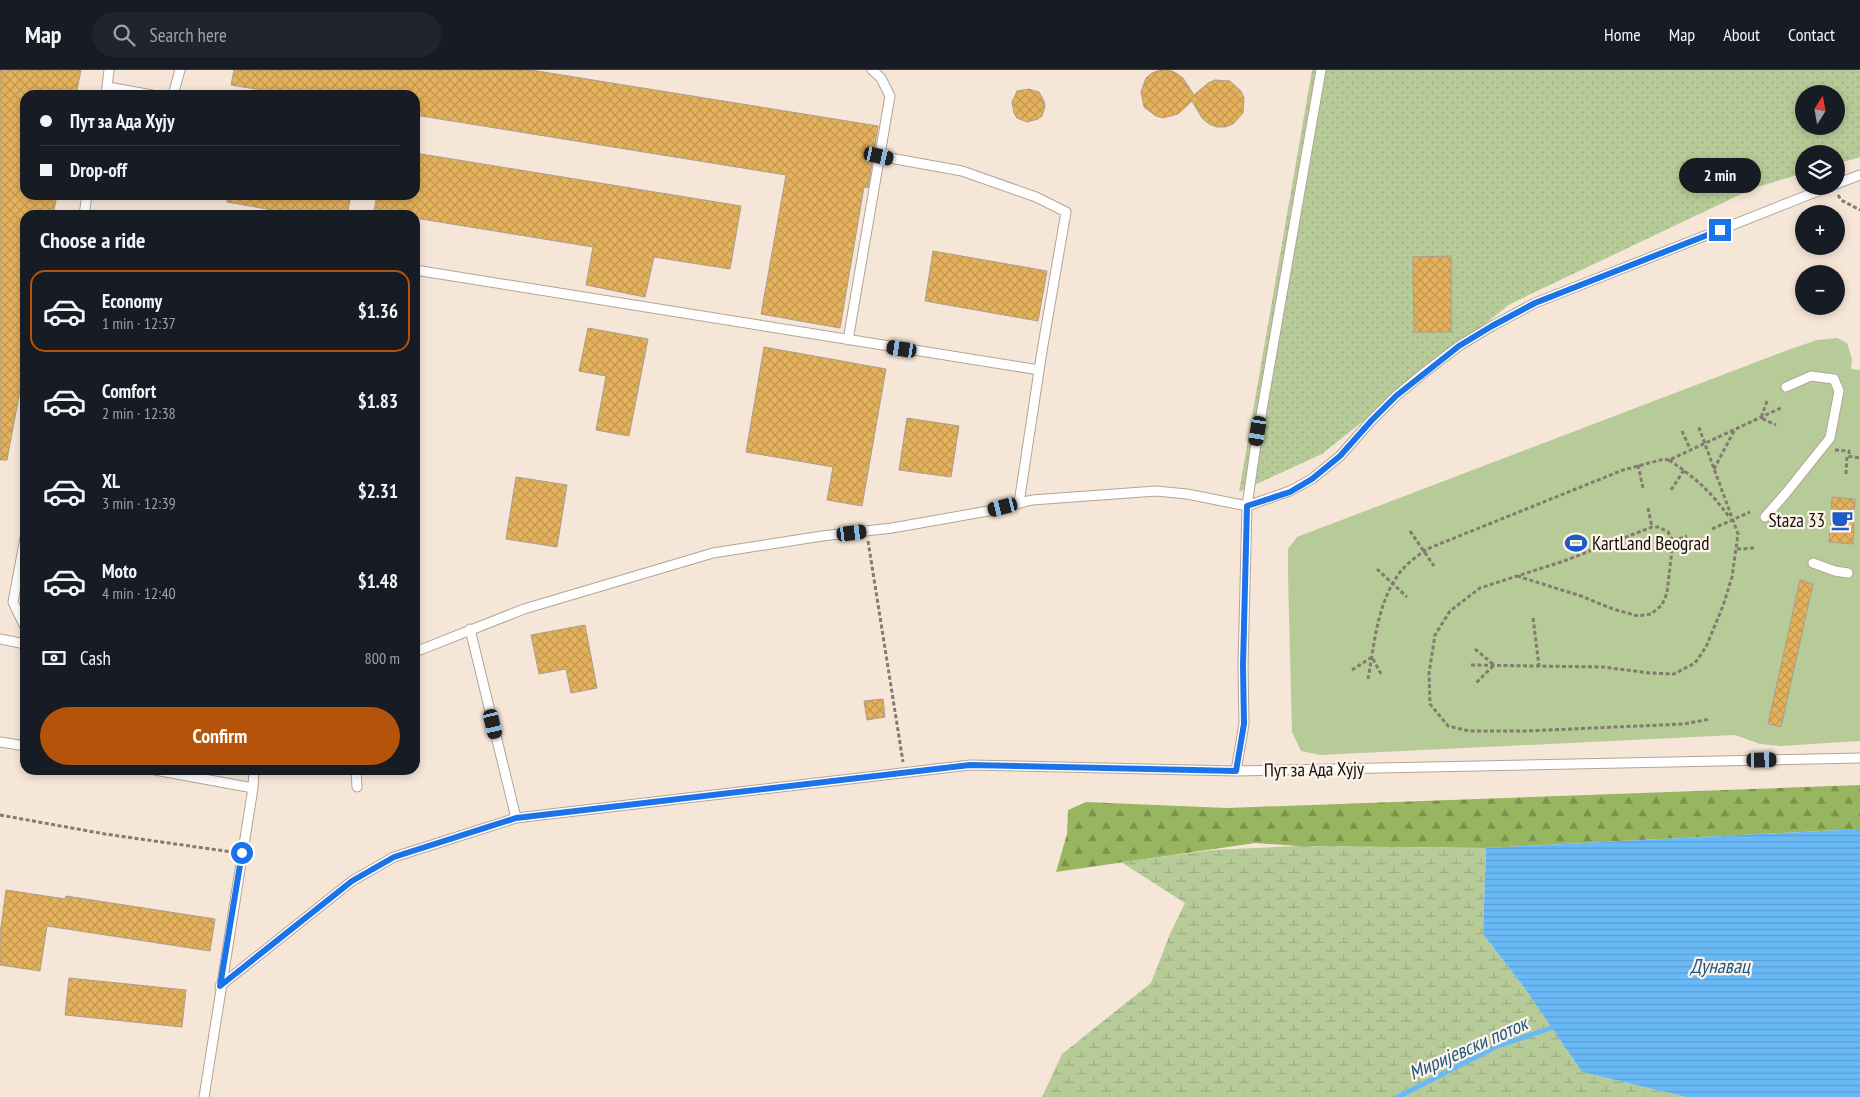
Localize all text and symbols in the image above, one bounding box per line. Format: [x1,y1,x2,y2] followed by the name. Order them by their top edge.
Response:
[92,12,442,57] search box
[25,19,62,50] text: Map
[110,21,138,49] icon: search
[150,23,227,47] text: Search here
[1604,23,1641,46] text: Home
[1669,23,1695,46] text: Map
[1723,23,1760,46] text: About
[1788,23,1835,46] text: Contact
[1795,85,1845,135] north arrow
[1795,85,1845,315] map controls
[70,109,174,133] text: Пут за Ада Хују
[862,145,895,167] car
[1795,145,1845,195] button: layers
[70,158,127,182] text: Drop-off
[1679,158,1761,192] callout: 2 min
[1704,165,1736,185] text: 2 min
[1795,205,1845,255] button: +
[1709,219,1731,241] route end
[40,226,145,254] text: Choose a ride
[1795,265,1845,315] button: −
[42,289,87,334] icon: car
[102,289,162,313] text: Economy
[358,299,398,323] text: $1.36
[102,313,176,333] text: 1 min · 12:37
[886,339,917,359] car
[42,379,87,424] icon: car
[102,379,156,403] text: Comfort
[358,389,398,413] text: $1.83
[102,403,176,423] text: 2 min · 12:38
[1248,415,1267,447] car
[42,469,87,514] icon: car
[102,469,120,493] text: XL
[358,479,398,503] text: $2.31
[102,493,176,513] text: 3 min · 12:39
[986,496,1019,518] car
[1829,507,1855,533] cafe icon: Staza 33
[1768,508,1825,532] place label: Staza 33
[836,524,867,542] car
[1563,530,1589,556] sports icon: KartLand Beograd
[1592,531,1709,555] place label: KartLand Beograd
[42,559,87,604] icon: car
[102,559,137,583] text: Moto
[358,569,398,593] text: $1.48
[102,583,176,603] text: 4 min · 12:40
[40,644,68,672] icon: cash
[80,646,111,670] text: Cash
[365,648,400,668] text: 800 m
[40,707,400,765] button: Confirm
[482,708,503,740] car
[1746,752,1777,768] car
[1264,756,1365,782] street label: Пут за Ада Хују
[231,842,253,864] route start
[1689,953,1751,979] water label: Дунавац
[1405,1009,1533,1086] water label: Миријевски поток

